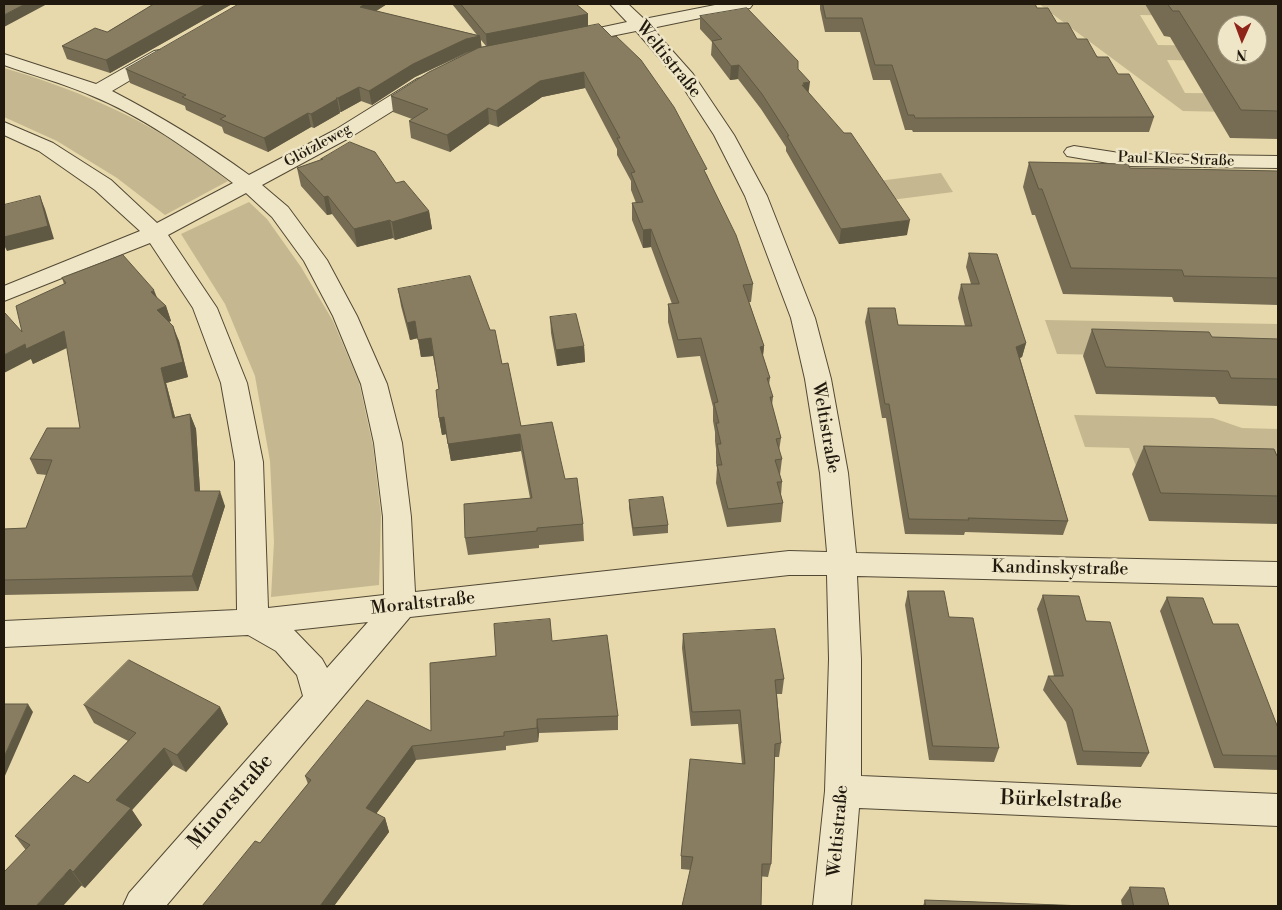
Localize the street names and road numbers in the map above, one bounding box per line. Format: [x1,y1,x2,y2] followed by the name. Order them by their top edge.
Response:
[631,17,705,103] street label: Weltistraße
[281,120,355,172] street label: Glötzleweg
[1117,149,1235,171] street label: Paul-Klee-Straße
[806,381,844,475] street label: Weltistraße
[991,557,1129,581] street label: Kandinskystraße
[370,588,476,620] street label: Moraltstraße
[183,749,279,855] street label: Minorstraße
[824,784,854,878] street label: Weltistraße
[1000,786,1122,816] street label: Bürkelstraße

